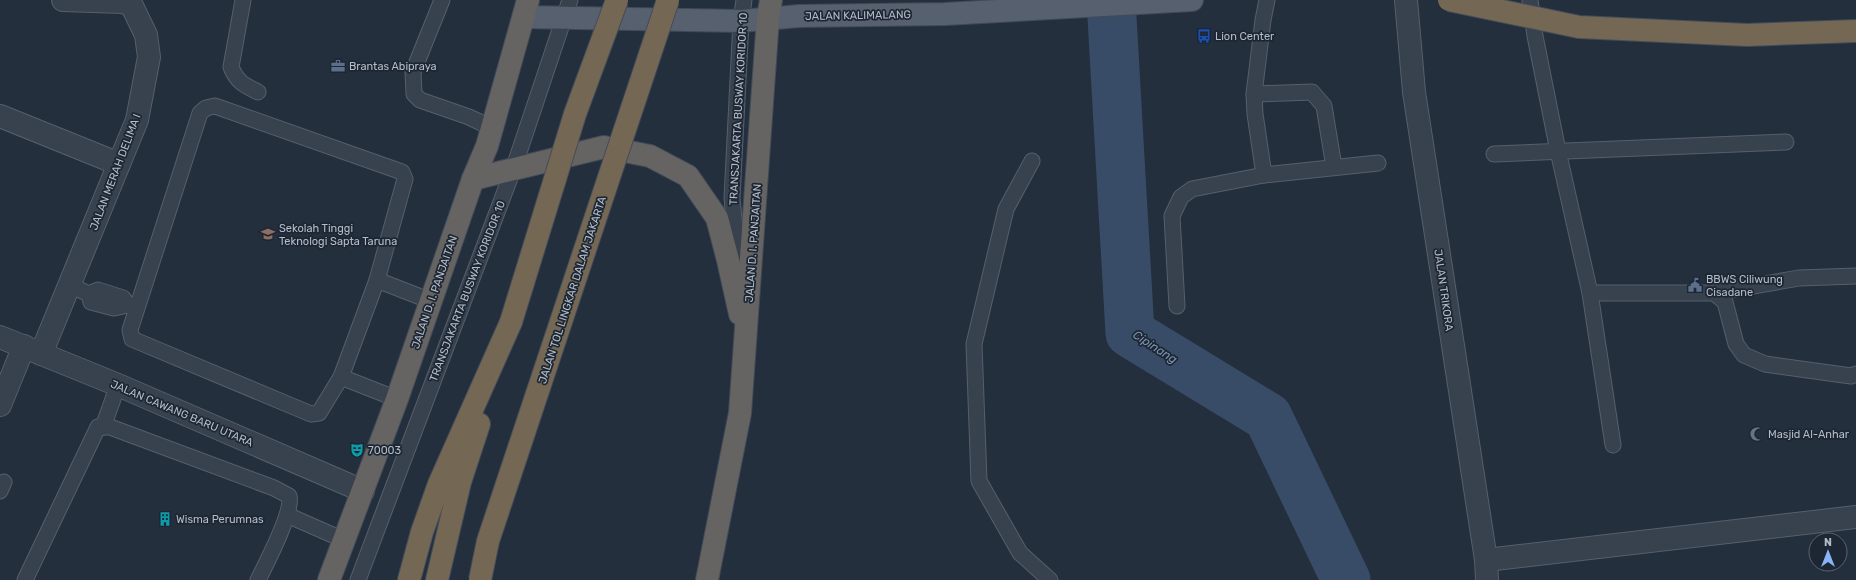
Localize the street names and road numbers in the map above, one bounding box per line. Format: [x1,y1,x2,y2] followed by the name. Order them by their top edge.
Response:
[805,8,911,23] street label: JALAN KALIMALANG
[727,12,750,206] street label: TRANSJAKARTA BUSWAY KORIDOR 10
[87,112,144,232] street label: JALAN MERAH DELIMA I
[743,183,764,303] street label: JALAN D. I. PANJAITAN
[536,194,609,386] street label: JALAN TOL LINGKAR DALAM JAKARTA
[427,199,508,384] street label: TRANSJAKARTA BUSWAY KORIDOR 10
[409,234,460,350] street label: JALAN D. I. PANJAITAN
[1431,248,1456,333] street label: JALAN TRIKORA
[109,377,256,450] street label: JALAN CAWANG BARU UTARA

